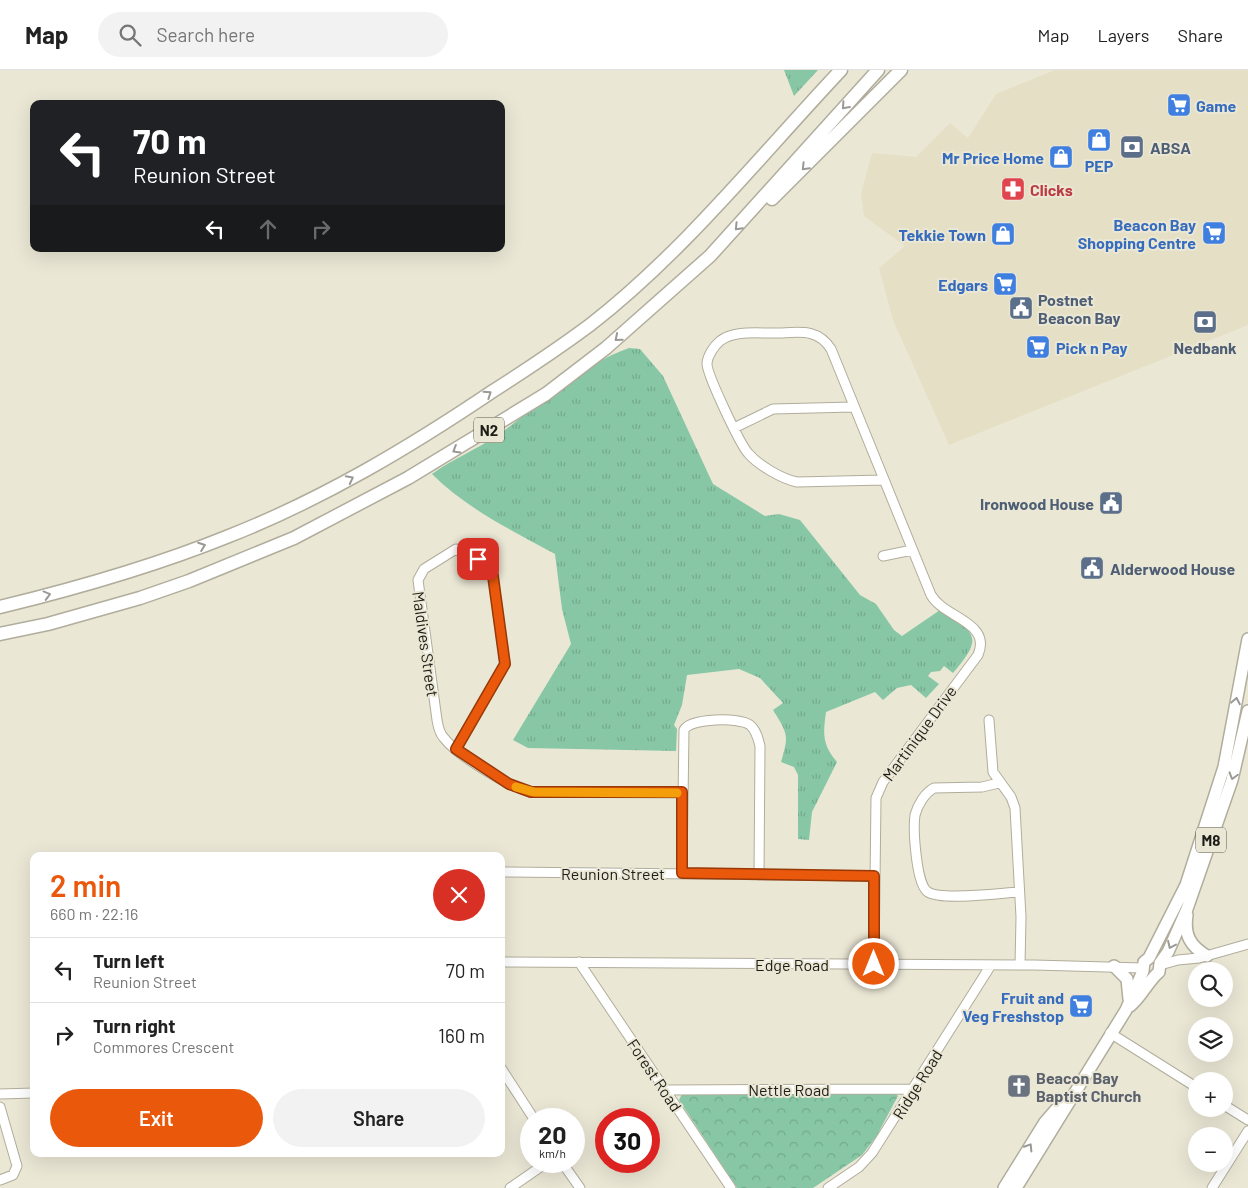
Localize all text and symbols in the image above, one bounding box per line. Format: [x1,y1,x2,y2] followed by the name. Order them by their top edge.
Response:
[98,12,448,57] search box
[25,20,68,49] text: Map
[116,21,144,49] icon: search
[156,23,255,46] text: Search here
[1037,24,1069,46] text: Map
[1097,24,1150,46] text: Layers
[1178,24,1223,46] text: Share
[1166,92,1192,118] supermarket icon: Game
[1196,96,1237,115] place label: Game
[842,100,851,109] one-way arrow
[133,119,207,161] text: 70 m
[50,120,115,185] icon: left
[1086,127,1112,153] shop icon: PEP
[1119,134,1145,160] bank icon: ABSA
[1150,138,1191,157] place label: ABSA
[1048,144,1074,170] shop icon: Mr Price Home
[942,148,1044,167] place label: Mr Price Home
[1085,156,1114,175] place label: PEP
[133,161,276,187] text: Reunion Street
[802,161,811,170] one-way arrow
[1000,176,1026,202] pharmacy icon: Clicks
[1030,180,1073,199] place label: Clicks
[201,215,229,243] icon: left
[254,215,282,243] icon: ahead
[307,215,335,243] icon: right
[1078,215,1196,252] place label: Beacon Bay Shopping Centre
[1201,220,1227,246] supermarket icon: Beacon Bay Shopping Centre
[990,221,1016,247] shop icon: Tekkie Town
[734,222,743,231] one-way arrow
[898,225,986,244] place label: Tekkie Town
[992,271,1018,297] supermarket icon: Edgars
[938,275,988,294] place label: Edgars
[1038,290,1121,327] place label: Postnet Beacon Bay
[1008,295,1034,321] public building icon: Postnet Beacon Bay
[1192,309,1218,335] bank icon: Nedbank
[615,332,624,340] one-way arrow
[1025,334,1051,360] supermarket icon: Pick n Pay
[1056,338,1128,357] place label: Pick n Pay
[1173,338,1237,357] place label: Nedbank
[483,391,492,401] one-way arrow
[474,418,504,442] road number: N2
[452,443,461,453] one-way arrow
[345,475,354,485] one-way arrow
[1098,490,1124,516] public building icon: Ironwood House
[980,494,1094,513] place label: Ironwood House
[457,538,499,580] pin
[197,542,206,552] one-way arrow
[464,545,492,573] icon: arrive
[1079,555,1105,581] public building icon: Alderwood House
[1110,559,1236,578] place label: Alderwood House
[409,590,443,698] street label: Maldives Street
[43,591,51,601] one-way arrow
[878,682,960,784] street label: Martinique Drive
[1231,696,1241,705] one-way arrow
[1229,771,1239,780] one-way arrow
[1196,828,1226,852] road number: M8
[561,864,665,883] street label: Reunion Street
[50,867,121,903] text: 2 min
[433,869,485,921] button: close
[50,904,138,923] text: 660 m · 22:16
[847,937,899,989] position arrow
[1167,940,1177,949] one-way arrow
[93,949,164,972] text: Turn left
[755,955,829,974] street label: Edge Road
[50,956,78,984] icon: left
[446,959,485,982] text: 70 m
[1188,962,1233,1172] map controls
[1188,962,1233,1007] button: search
[93,972,197,991] text: Reunion Street
[962,988,1064,1025] place label: Fruit and Veg Freshstop
[1068,993,1094,1019] supermarket icon: Fruit and Veg Freshstop
[93,1014,175,1037] text: Turn right
[1188,1017,1233,1062] button: layers
[50,1021,78,1049] icon: right
[438,1024,485,1047] text: 160 m
[624,1035,686,1115] street label: Forest Road
[93,1037,234,1056] text: Commores Crescent
[888,1046,946,1122] street label: Ridge Road
[1036,1068,1141,1105] place label: Beacon Bay Baptist Church
[1188,1072,1233,1117] button: +
[1006,1073,1032,1099] church icon: Beacon Bay Baptist Church
[748,1080,830,1099] street label: Nettle Road
[50,1089,263,1147] button: Exit
[273,1089,485,1147] button: Share
[595,1108,660,1173] speed limit sign: 30
[538,1119,567,1149] text: 20
[1188,1127,1233,1172] button: −
[1023,1143,1033,1152] one-way arrow
[539,1146,566,1160] text: km/h

